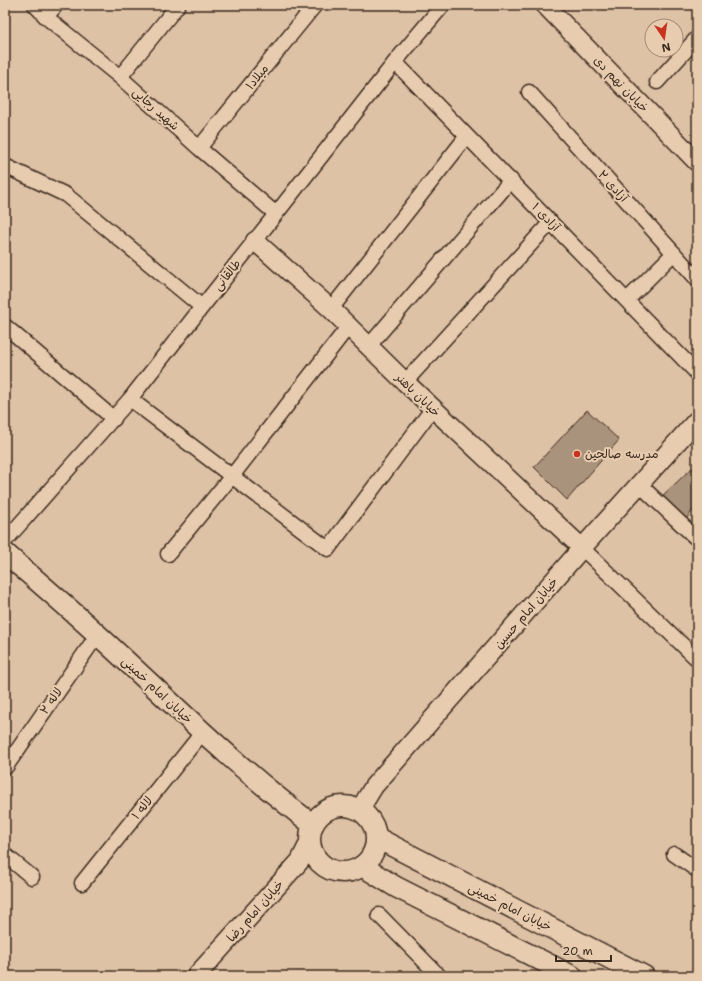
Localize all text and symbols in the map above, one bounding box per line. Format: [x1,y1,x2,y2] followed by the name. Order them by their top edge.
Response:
[644,18,684,58] north arrow
[660,39,672,56] text: N
[589,52,652,116] street label: خیابان نهم دی
[242,61,272,93] street label: میلاد۱
[129,84,183,134] street label: شهید رجایی
[594,167,632,206] street label: آزادی ۲
[528,199,564,235] street label: آزادی ۱
[210,256,244,294] street label: طالقانی
[391,369,444,420] street label: خیابان باهنر
[585,446,659,462] place label: مدرسه صالحین
[572,449,582,459] marker: مدرسه صالحین
[491,574,562,653] street label: خیابان امام حسین
[118,653,196,728] street label: خیابان امام خمینی
[36,685,66,717] street label: لاله ۲
[128,793,156,823] street label: لاله ۱
[223,877,288,946] street label: خیابان امام رضا
[465,879,554,936] street label: خیابان امام خمینی
[556,937,611,963] scale bar
[562,943,593,959] text: 20 m

